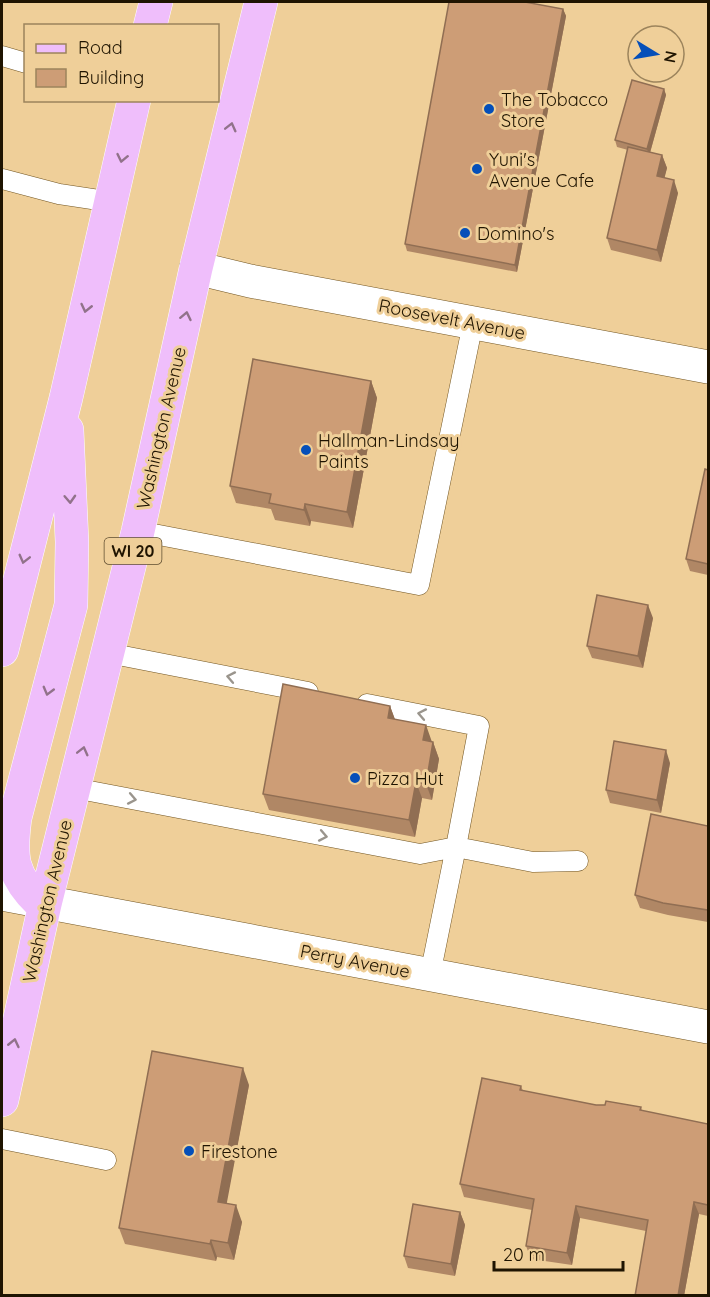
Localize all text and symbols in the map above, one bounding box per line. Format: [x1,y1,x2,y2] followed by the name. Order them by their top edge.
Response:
[24,24,219,102] legend
[626,24,686,84] north arrow
[78,36,123,59] text: Road
[660,49,682,65] text: N
[78,66,144,89] text: Building
[501,88,608,132] place label: The Tobacco Store
[482,102,496,116] marker: The Tobacco Store
[223,122,236,132] one-way arrow
[489,148,594,192] place label: Yuni's Avenue Cafe
[116,152,129,162] one-way arrow
[470,162,484,176] marker: Yuni's Avenue Cafe
[477,222,554,245] place label: Domino's
[458,226,472,240] marker: Domino's
[377,294,527,344] street label: Roosevelt Avenue
[80,303,93,313] one-way arrow
[178,312,191,322] one-way arrow
[131,345,191,511] street label: Washington Avenue
[318,429,459,473] place label: Hallman-Lindsay Paints
[299,443,313,457] marker: Hallman-Lindsay Paints
[64,494,77,503] one-way arrow
[104,538,162,564] road number: WI 20
[18,554,31,564] one-way arrow
[226,671,236,684] one-way arrow
[43,685,55,696] one-way arrow
[417,708,427,721] one-way arrow
[76,747,89,757] one-way arrow
[367,767,444,790] place label: Pizza Hut
[348,771,362,785] marker: Pizza Hut
[126,792,136,805] one-way arrow
[17,818,77,984] street label: Washington Avenue
[318,829,328,842] one-way arrow
[298,939,412,983] street label: Perry Avenue
[7,1039,20,1049] one-way arrow
[201,1140,278,1163] place label: Firestone
[182,1144,196,1158] marker: Firestone
[494,1234,623,1272] scale bar
[503,1243,545,1266] text: 20 m

